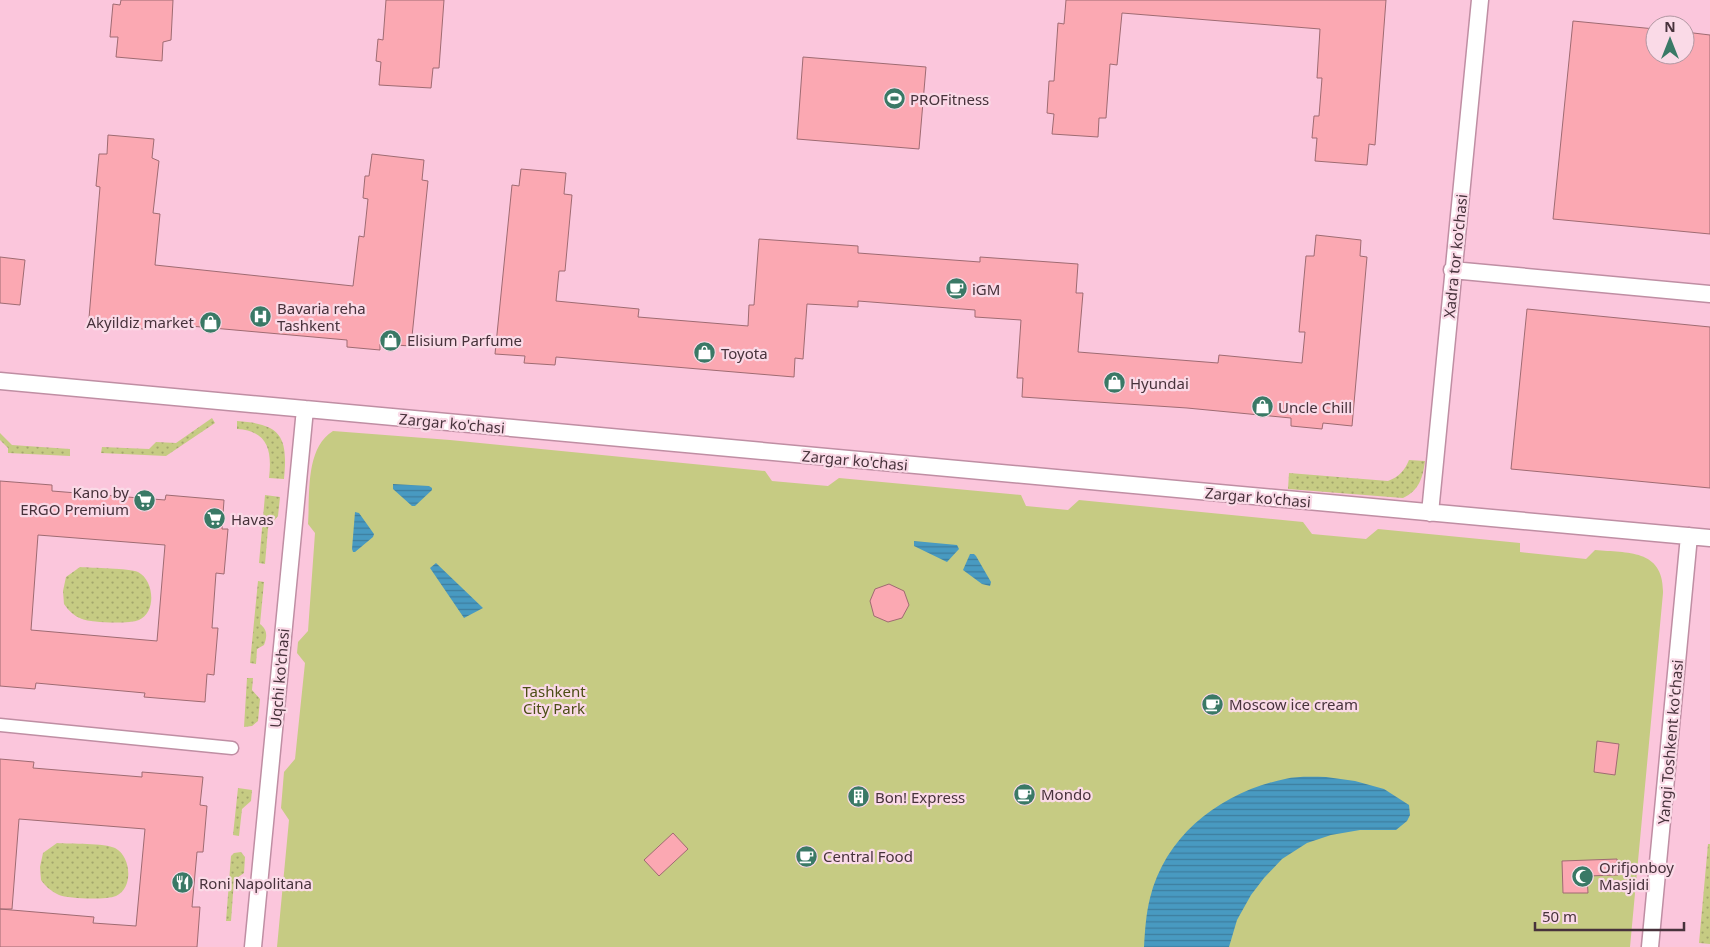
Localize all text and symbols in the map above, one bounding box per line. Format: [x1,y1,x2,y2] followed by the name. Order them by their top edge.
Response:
[1645,15,1695,65] north arrow
[1664,17,1676,36] text: N
[882,87,906,111] sports icon: PROFitness
[910,89,989,109] place label: PROFitness
[1439,193,1471,319] street label: Xadra tor ko'chasi
[944,277,968,301] cafe icon: iGM
[972,279,1000,299] place label: iGM
[277,298,366,335] place label: Bavaria reha Tashkent
[249,305,273,329] hospital icon: Bavaria reha Tashkent
[198,310,222,334] shop icon: Akyildiz market
[86,312,195,332] place label: Akyildiz market
[379,328,403,352] shop icon: Elisium Parfume
[407,330,522,350] place label: Elisium Parfume
[693,341,717,365] shop icon: Toyota
[721,343,768,363] place label: Toyota
[1102,371,1126,395] shop icon: Hyundai
[1130,373,1189,393] place label: Hyundai
[1250,395,1274,419] shop icon: Uncle Chill
[1278,397,1352,417] place label: Uncle Chill
[398,408,506,438] street label: Zargar ko'chasi
[801,445,909,475] street label: Zargar ko'chasi
[20,482,129,519] place label: Kano by ERGO Premium
[1204,482,1312,512] street label: Zargar ko'chasi
[133,489,157,513] supermarket icon: Kano by ERGO Premium
[203,507,227,531] supermarket icon: Havas
[231,509,274,529] place label: Havas
[265,627,293,729] street label: Uqchi ko'chasi
[1653,659,1687,825] street label: Yangi Toshkent ko'chasi
[522,681,586,718] park label: Tashkent City Park
[1201,692,1225,716] cafe icon: Moscow ice cream
[1229,694,1358,714] place label: Moscow ice cream
[1013,782,1037,806] cafe icon: Mondo
[1041,784,1091,804] place label: Mondo
[847,785,871,809] building icon: Bon! Express
[875,787,965,807] place label: Bon! Express
[795,844,819,868] cafe icon: Central Food
[823,846,913,866] place label: Central Food
[1599,857,1674,894] place label: Orifjonboy Masjidi
[1571,864,1595,888] mosque icon: Orifjonboy Masjidi
[171,871,195,895] restaurant icon: Roni Napolitana
[199,873,312,893] place label: Roni Napolitana
[1535,900,1684,932] scale bar
[1542,906,1577,926] text: 50 m

